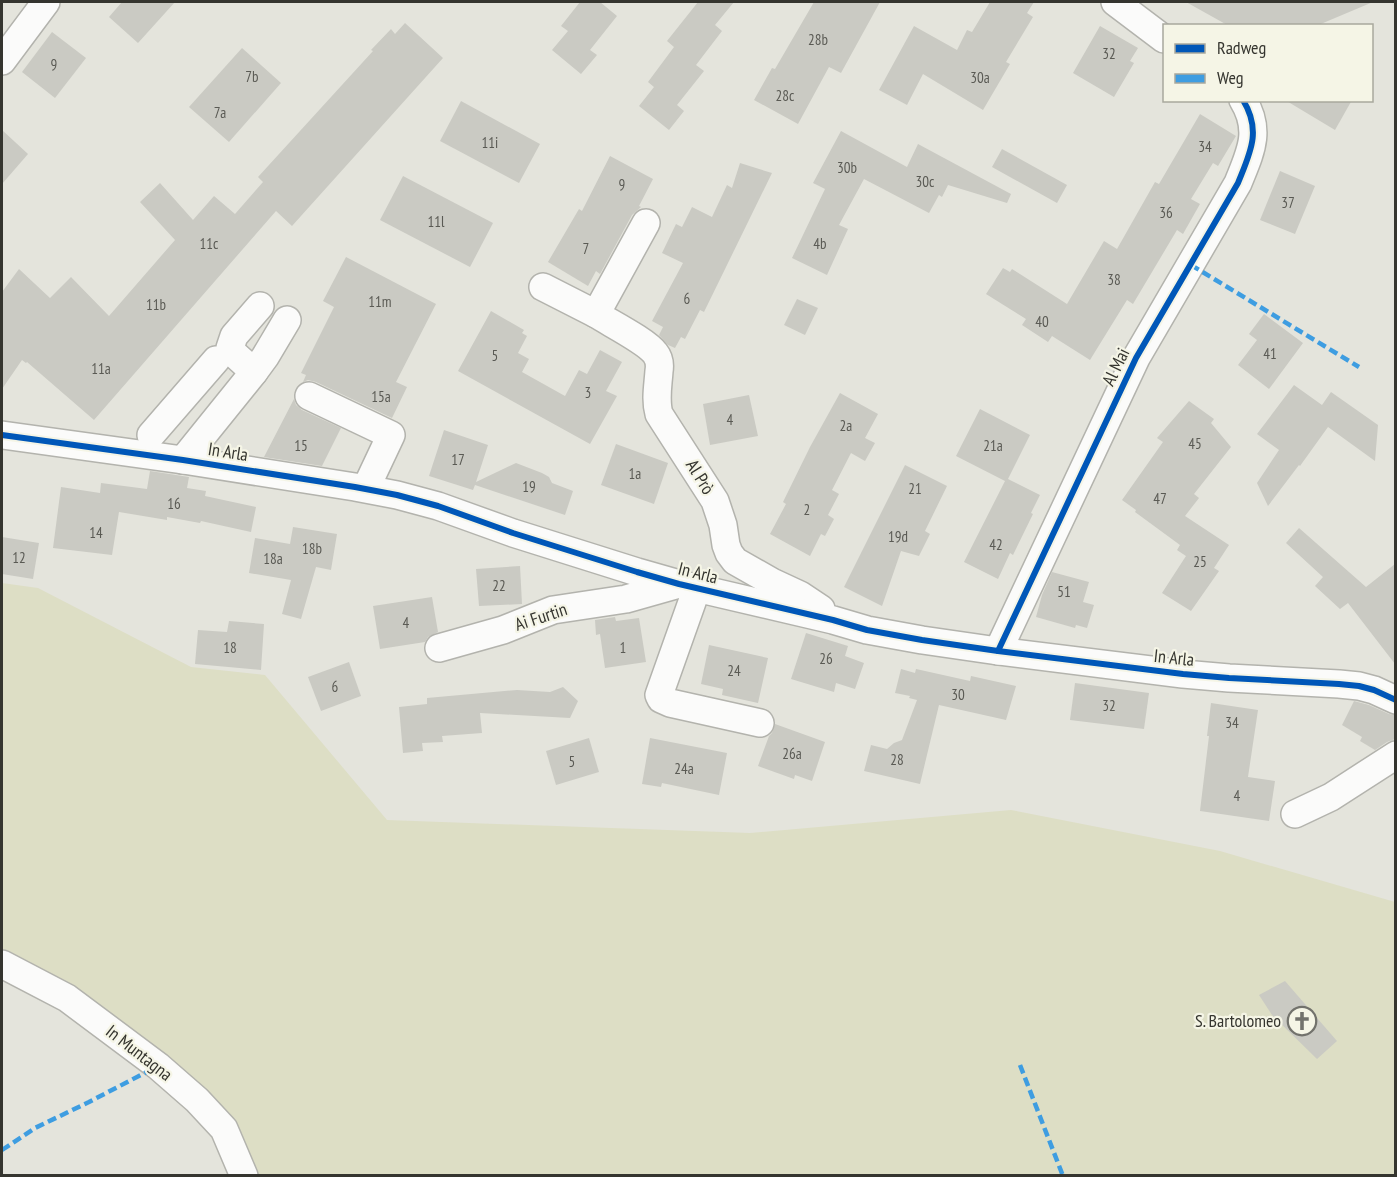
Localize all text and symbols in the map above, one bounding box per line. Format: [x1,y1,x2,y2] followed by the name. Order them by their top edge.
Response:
[1163,24,1373,102] legend
[808,30,828,49] house number: 28b
[1217,36,1266,59] text: Radweg
[1102,44,1116,63] house number: 32
[51,55,57,74] house number: 9
[1217,66,1244,89] text: Weg
[245,67,259,86] house number: 7b
[970,68,990,87] house number: 30a
[776,86,795,105] house number: 28c
[214,103,226,122] house number: 7a
[482,133,498,152] house number: 11i
[1198,137,1212,156] house number: 34
[837,158,857,177] house number: 30b
[916,172,935,191] house number: 30c
[619,175,625,194] house number: 9
[1281,193,1295,212] house number: 37
[1159,203,1173,222] house number: 36
[428,212,445,231] house number: 11l
[200,234,219,253] house number: 11c
[813,234,827,253] house number: 4b
[583,239,589,258] house number: 7
[1107,270,1121,289] house number: 38
[684,289,691,308] house number: 6
[368,292,392,311] house number: 11m
[146,295,166,314] house number: 11b
[1035,312,1049,331] house number: 40
[1097,344,1134,389] street label: Al Mai
[1263,344,1277,363] house number: 41
[492,346,498,365] house number: 5
[91,359,111,378] house number: 11a
[585,383,591,402] house number: 3
[371,387,391,406] house number: 15a
[727,410,734,429] house number: 4
[840,416,852,435] house number: 2a
[1188,434,1202,453] house number: 45
[294,436,308,455] house number: 15
[983,436,1003,455] house number: 21a
[206,437,250,466] street label: In Arla
[451,450,465,469] house number: 17
[681,455,720,499] street label: Al Prò
[629,464,641,483] house number: 1a
[522,477,536,496] house number: 19
[908,479,922,498] house number: 21
[1153,489,1167,508] house number: 47
[167,494,181,513] house number: 16
[804,500,810,519] house number: 2
[89,523,103,542] house number: 14
[888,527,908,546] house number: 19d
[989,535,1003,554] house number: 42
[302,539,322,558] house number: 18b
[12,548,26,567] house number: 12
[263,549,283,568] house number: 18a
[1193,552,1207,571] house number: 25
[676,556,720,589] street label: In Arla
[492,576,506,595] house number: 22
[1057,582,1071,601] house number: 51
[512,597,570,636] street label: Ai Furtin
[403,613,410,632] house number: 4
[223,638,237,657] house number: 18
[620,638,626,657] house number: 1
[1153,644,1195,671] street label: In Arla
[819,649,833,668] house number: 26
[727,661,741,680] house number: 24
[332,677,339,696] house number: 6
[951,685,965,704] house number: 30
[1102,696,1116,715] house number: 32
[1225,713,1239,732] house number: 34
[782,744,802,763] house number: 26a
[890,750,904,769] house number: 28
[569,752,575,771] house number: 5
[674,759,694,778] house number: 24a
[1234,786,1241,805] house number: 4
[1286,1005,1318,1037] church icon: S. Bartolomeo
[1195,1009,1281,1032] place label: S. Bartolomeo
[101,1019,177,1086] street label: In Muntagna

